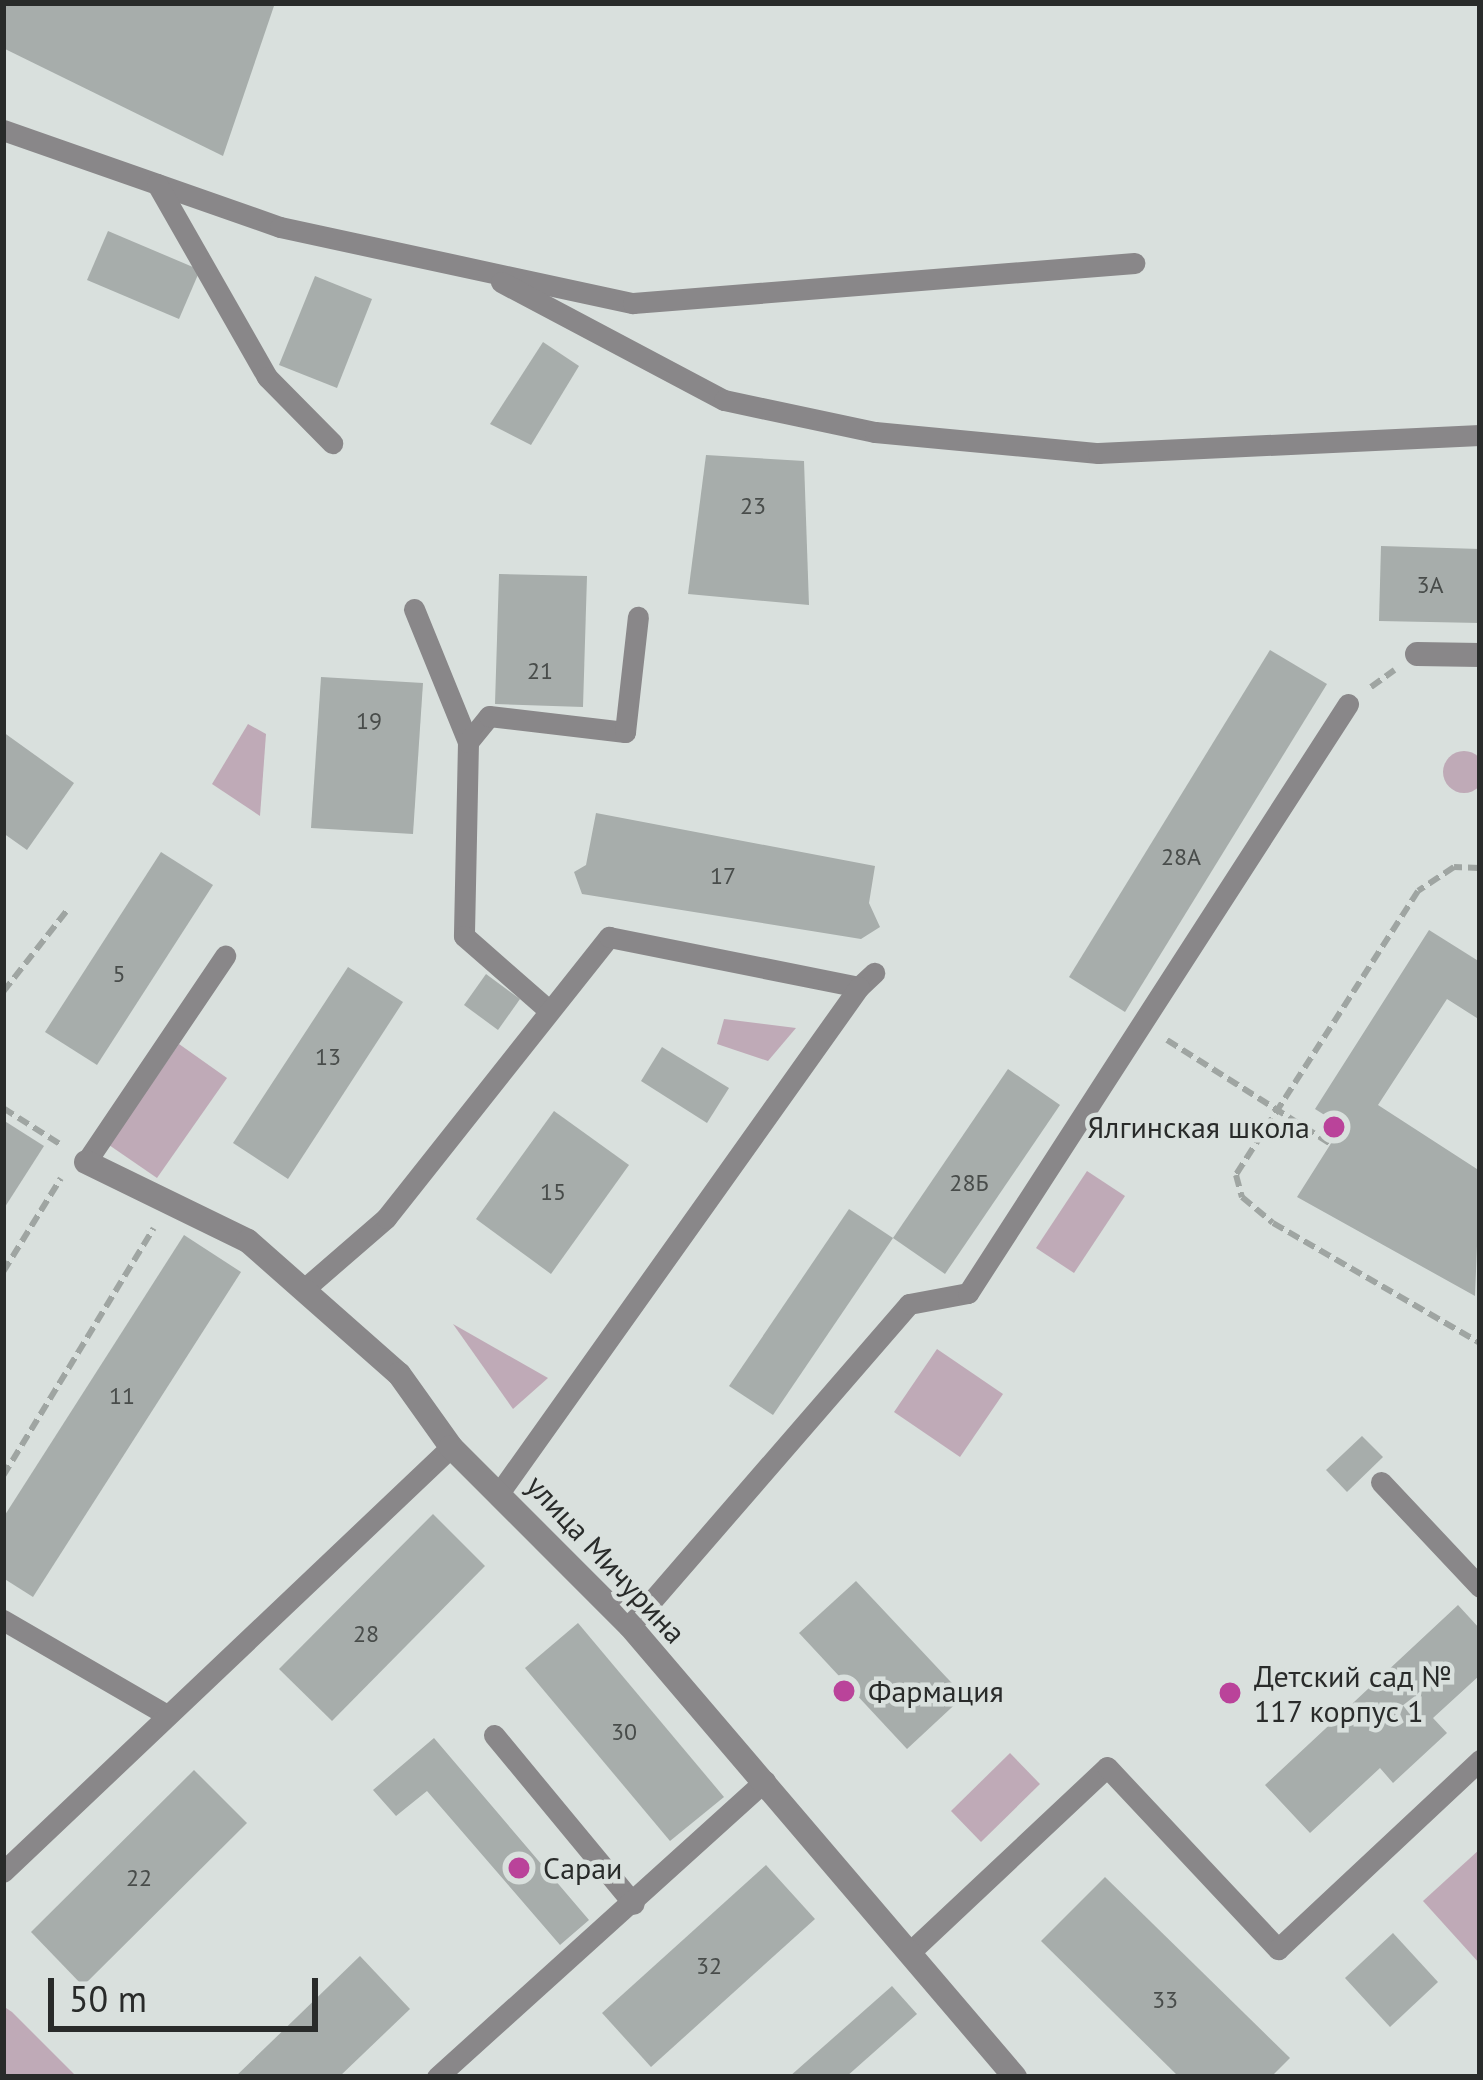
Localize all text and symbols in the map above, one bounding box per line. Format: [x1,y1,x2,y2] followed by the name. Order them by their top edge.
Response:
[740,492,766,520] house number: 23
[1416,571,1444,599] house number: 3А
[527,657,553,685] house number: 21
[356,707,382,735] house number: 19
[1161,843,1201,871] house number: 28А
[710,862,736,890] house number: 17
[112,960,126,988] house number: 5
[315,1043,341,1071] house number: 13
[1087,1109,1310,1145] place label: Ялгинская школа
[1321,1114,1347,1140] marker: Ялгинская школа
[949,1169,989,1197] house number: 28Б
[540,1178,566,1206] house number: 15
[109,1382,135,1410] house number: 11
[519,1467,693,1651] street label: улица Мичурина
[353,1620,379,1648] house number: 28
[1254,1658,1452,1728] place label: Детский сад № 117 корпус 1
[868,1673,1004,1709] place label: Фармация
[831,1678,857,1704] marker: Фармация
[1217,1680,1243,1706] marker: Детский сад № 117 корпус 1
[611,1718,637,1746] house number: 30
[543,1850,622,1886] place label: Сараи
[506,1855,532,1881] marker: Сараи
[126,1864,152,1892] house number: 22
[696,1952,722,1980] house number: 32
[54,1954,324,2028] scale bar
[69,1975,147,2022] text: 50 m
[1152,1986,1178,2014] house number: 33

